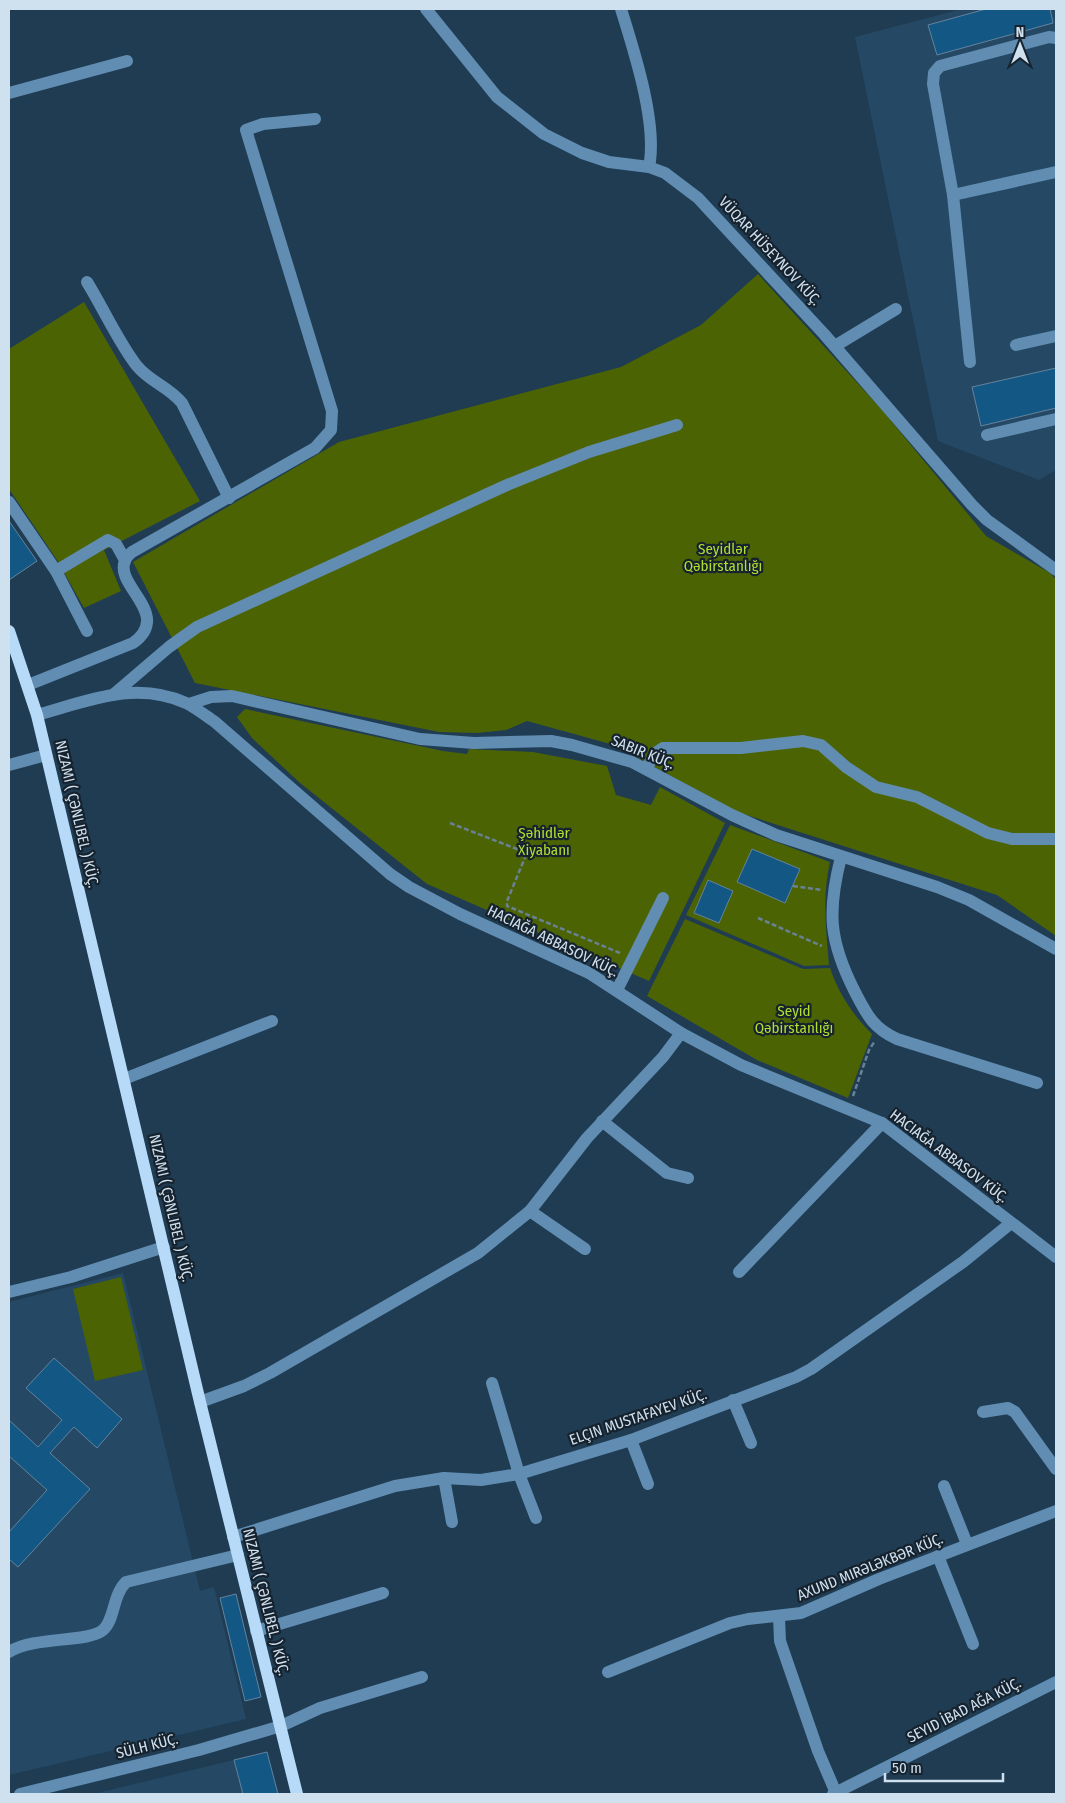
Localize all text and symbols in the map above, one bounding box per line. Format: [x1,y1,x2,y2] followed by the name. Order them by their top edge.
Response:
[995,20,1045,70] north arrow
[1016,24,1024,41] text: N
[715,193,825,309] street label: VÜQAR HÜSEYNOV KÜÇ.
[684,540,762,575] park label: Seyidlər Qəbirstanlığı
[609,731,677,773] street label: SABIR KÜÇ.
[51,739,103,889] street label: NIZAMI ( ÇƏNLIBEL ) KÜÇ.
[518,824,570,859] park label: Şəhidlər Xiyabanı
[484,901,622,981] street label: HACIAĞA ABBASOV KÜÇ.
[755,1002,833,1037] park label: Seyid Qəbirstanlığı
[886,1106,1012,1206] street label: HACIAĞA ABBASOV KÜÇ.
[145,1133,197,1283] street label: NIZAMI ( ÇƏNLIBEL ) KÜÇ.
[567,1385,709,1449] street label: ELÇIN MUSTAFAYEV KÜÇ.
[239,1527,293,1677] street label: NIZAMI ( ÇƏNLIBEL ) KÜÇ.
[795,1530,945,1604] street label: AXUND MIRƏLƏKBƏR KÜÇ.
[904,1674,1024,1746] street label: SEYID İBAD AĞA KÜÇ.
[114,1730,180,1762] street label: SÜLH KÜÇ.
[885,1750,1002,1782] scale bar
[892,1759,922,1777] text: 50 m

